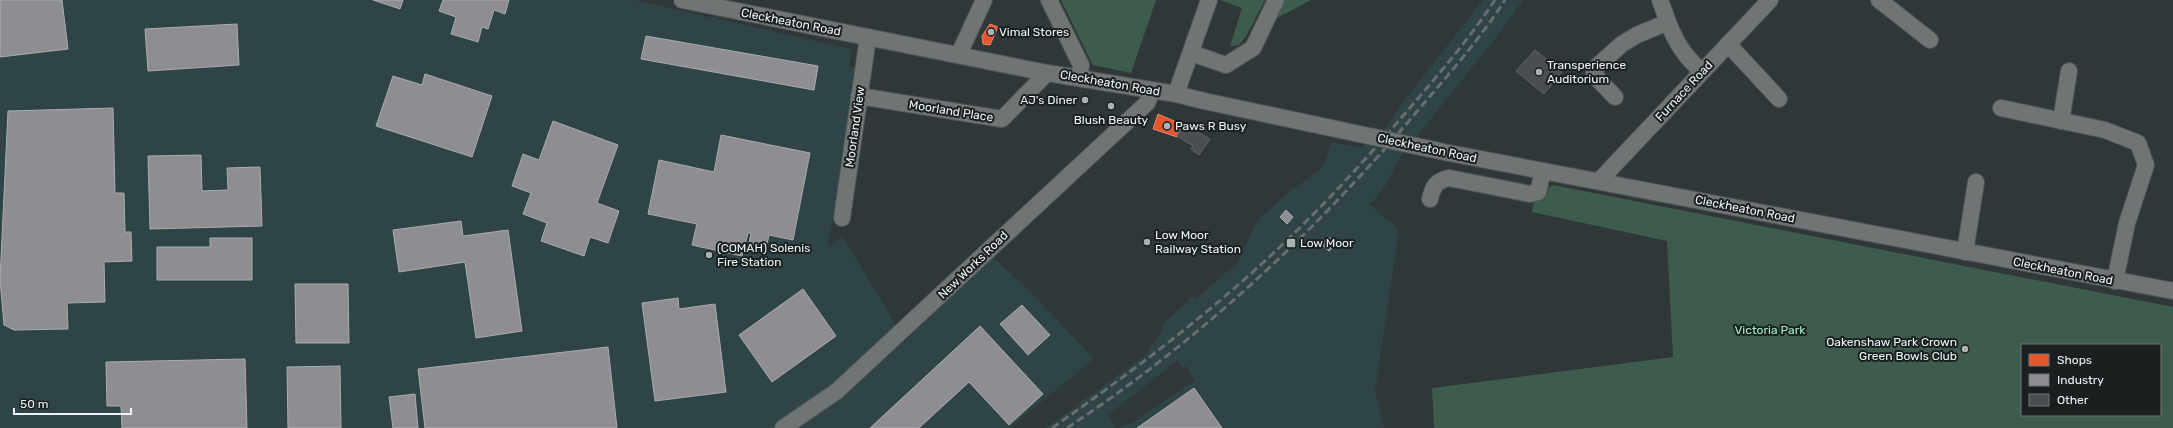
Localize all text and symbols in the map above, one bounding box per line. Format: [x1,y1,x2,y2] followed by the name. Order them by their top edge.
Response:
[740,5,842,39] street label: Cleckheaton Road
[999,25,1069,39] place label: Vimal Stores
[986,27,996,37] marker: Vimal Stores
[1547,58,1626,86] place label: Transperience Auditorium
[1653,58,1715,124] street label: Furnace Road
[1059,67,1161,99] street label: Cleckheaton Road
[1534,67,1544,77] marker: Transperience Auditorium
[842,85,868,168] street label: Moorland View
[1020,93,1077,107] place label: AJ's Diner
[1080,95,1090,105] marker: AJ's Diner
[908,97,995,125] street label: Moorland Place
[1106,101,1116,111] marker: Blush Beauty
[1074,113,1149,127] place label: Blush Beauty
[1175,119,1247,133] place label: Paws R Busy
[1162,121,1172,131] marker: Paws R Busy
[1376,131,1478,165] street label: Cleckheaton Road
[1694,192,1796,226] street label: Cleckheaton Road
[935,228,1011,302] street label: New Works Road
[1155,228,1241,256] place label: Low Moor Railway Station
[1300,236,1354,250] place label: Low Moor
[1142,237,1152,247] marker: Low Moor Railway Station
[1285,237,1297,249] marker: Low Moor
[717,241,810,269] place label: (COMAH) Solenis Fire Station
[704,250,714,260] marker: (COMAH) Solenis Fire Station
[2012,254,2114,288] street label: Cleckheaton Road
[1735,323,1806,337] park label: Victoria Park
[1826,335,1957,363] place label: Oakenshaw Park Crown Green Bowls Club
[1960,344,1970,354] marker: Oakenshaw Park Crown Green Bowls Club
[2021,344,2161,416] legend
[2057,353,2092,367] text: Shops
[2057,373,2104,387] text: Industry
[14,390,131,416] scale bar
[2057,393,2089,407] text: Other
[20,397,48,411] text: 50 m

